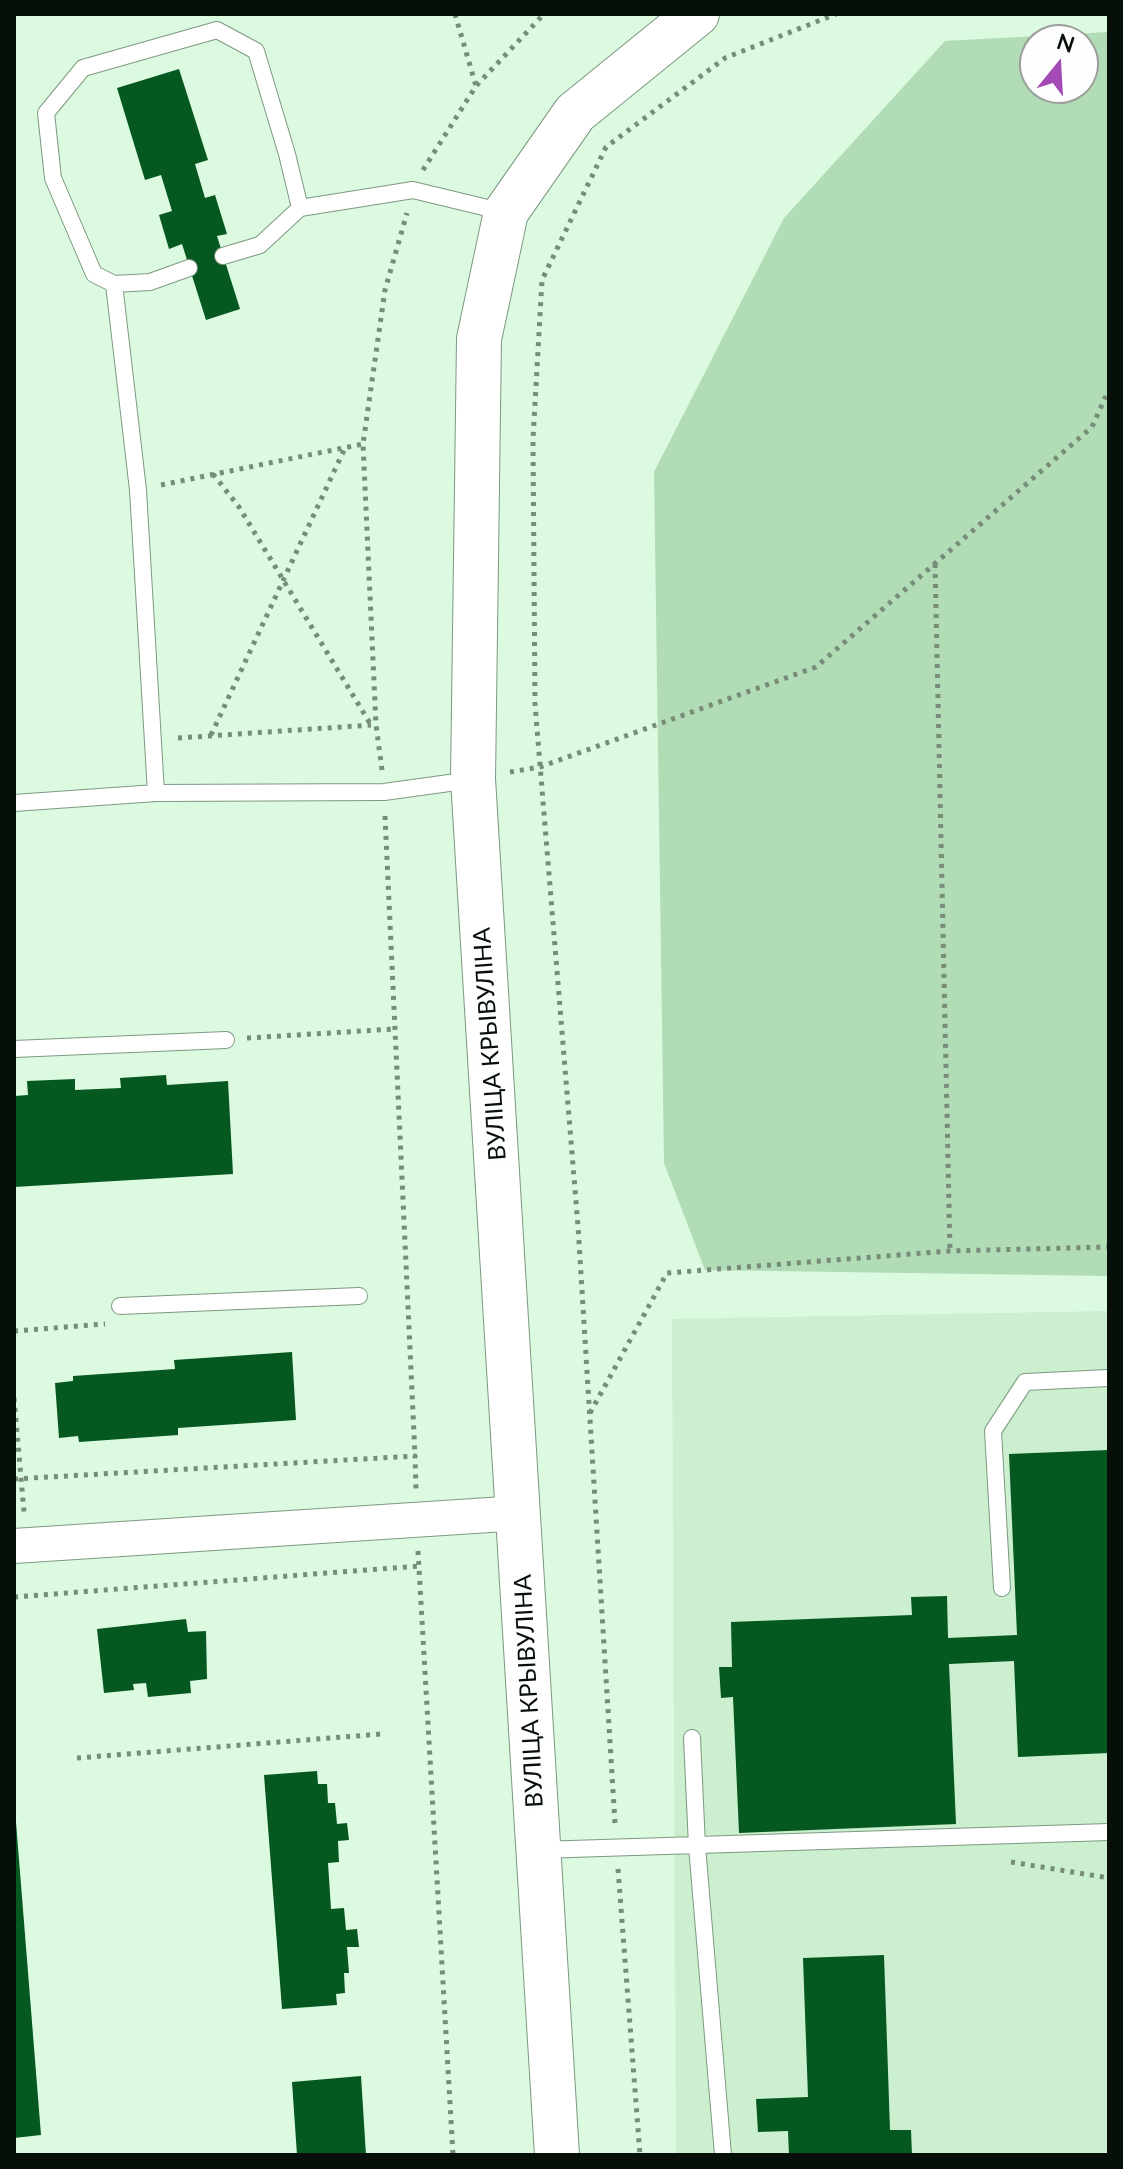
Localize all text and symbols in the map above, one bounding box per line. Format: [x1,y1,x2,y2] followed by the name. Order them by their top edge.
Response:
[1019,24,1099,104] north arrow
[1054,27,1078,58] text: N
[467,926,513,1162] street label: ВУЛІЦА КРЫВУЛІНА
[509,1574,549,1808] street label: ВУЛІЦА КРЫВУЛІНА

